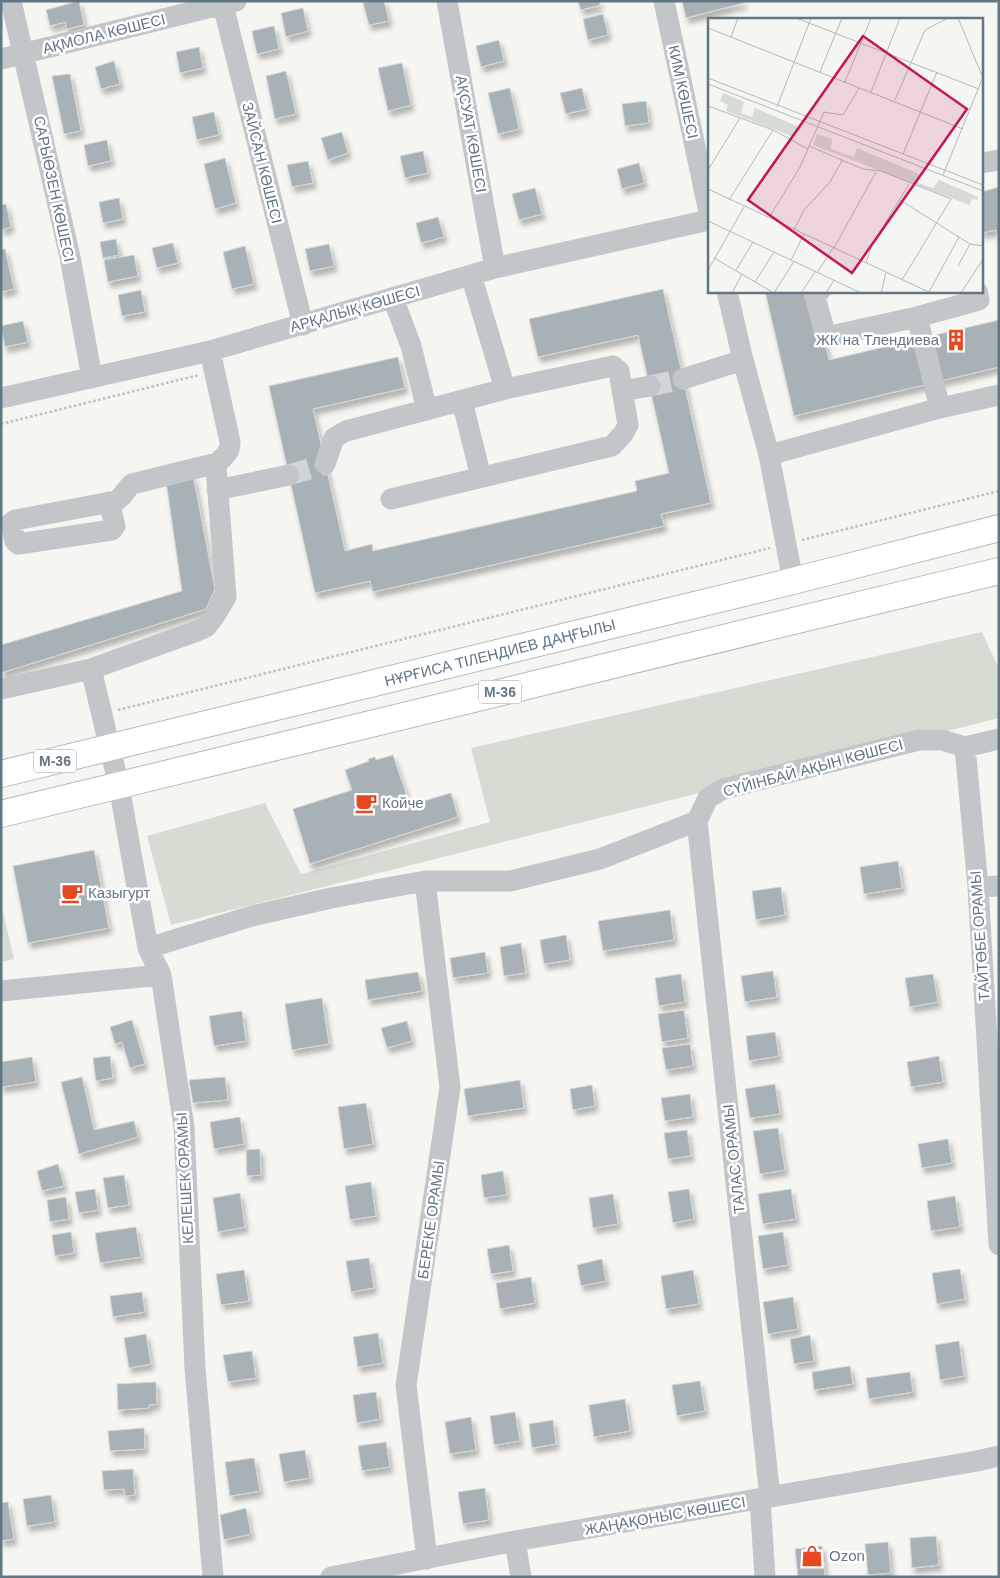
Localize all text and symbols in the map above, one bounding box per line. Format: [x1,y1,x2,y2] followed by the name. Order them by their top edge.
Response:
[41,10,167,57] street label: АҚМОЛА КӨШЕСІ
[708,18,982,292] inset map
[665,43,702,140] street label: КИМ КӨШЕСІ
[453,74,490,194] street label: АҚСУАТ КӨШЕСІ
[239,100,286,225] street label: ЗАЙСАН КӨШЕСІ
[31,114,78,263] street label: САРЫӨЗЕН КӨШЕСІ
[288,282,422,335] street label: АРҚАЛЫҚ КӨШЕСІ
[943,327,969,353] building icon: ЖК на Тлендиева
[816,331,940,348] place label: ЖК на Тлендиева
[383,616,617,689] street label: НҰРҒИСА ТІЛЕНДИЕВ ДАҢҒЫЛЫ
[479,680,521,704] road number: M-36
[721,735,905,800] street label: СҮЙІНБАЙ АҚЫН КӨШЕСІ
[34,749,76,772] road number: M-36
[353,790,379,816] cafe icon: Койче
[382,794,424,811] place label: Койче
[966,870,993,1002] street label: ТАЙТӨБЕ ОРАМЫ
[59,880,85,906] cafe icon: Казыгурт
[88,884,150,901] place label: Казыгурт
[719,1103,748,1215] street label: ТАЛАС ОРАМЫ
[173,1112,196,1244] street label: КЕЛЕШЕК ОРАМЫ
[414,1160,447,1280] street label: БЕРЕКЕ ОРАМЫ
[583,1493,747,1538] street label: ЖАҢАҚОНЫС КӨШЕСІ
[799,1543,825,1569] shop icon: Ozon
[829,1547,865,1564] place label: Ozon

